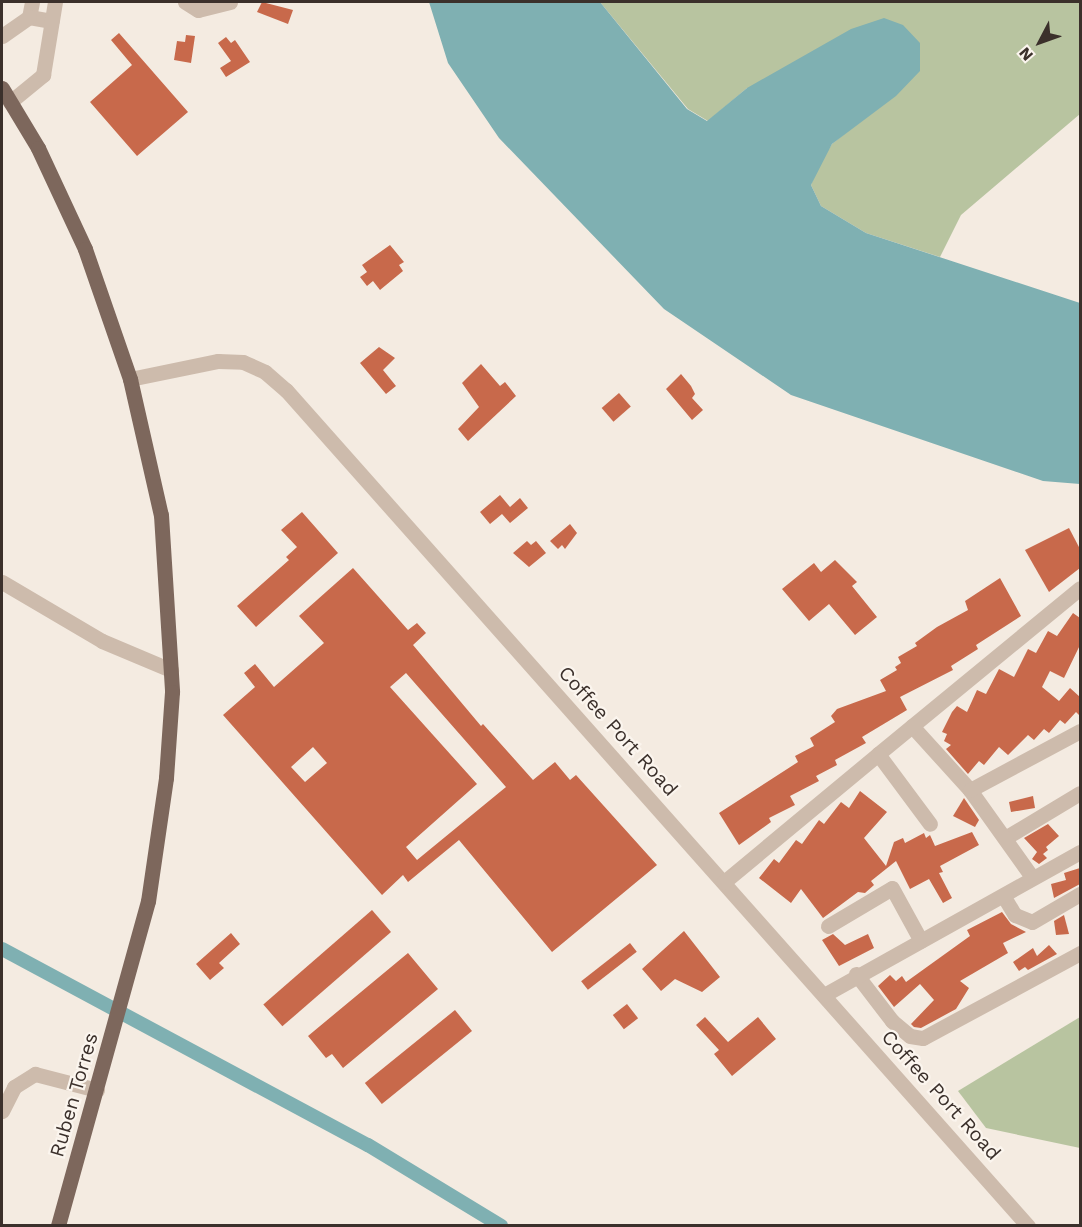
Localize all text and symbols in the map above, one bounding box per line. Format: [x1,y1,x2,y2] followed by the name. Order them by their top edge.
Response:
[1010,12,1070,72] north arrow
[1015,43,1037,65] text: N
[553,661,683,801] street label: Coffee Port Road
[876,1025,1006,1165] street label: Coffee Port Road
[45,1030,103,1160] street label: Ruben Torres

